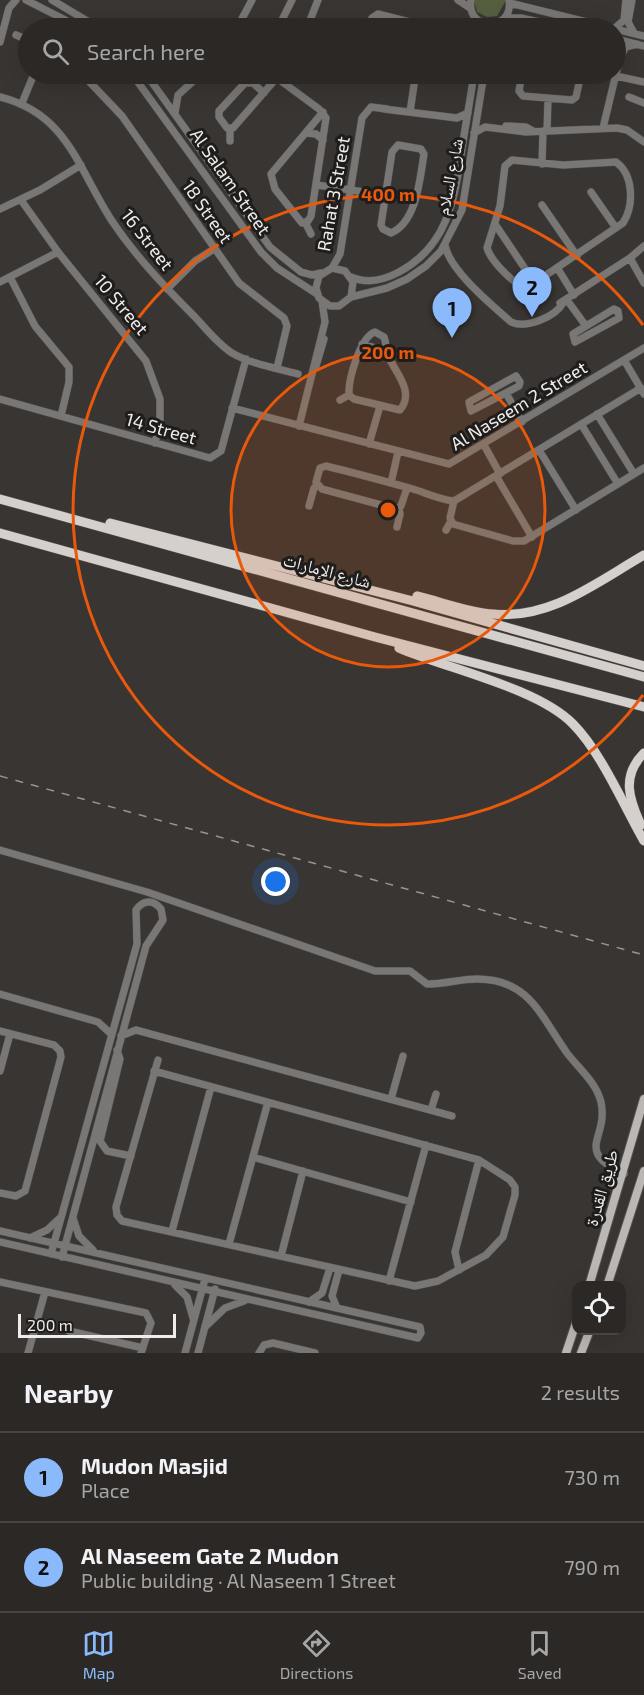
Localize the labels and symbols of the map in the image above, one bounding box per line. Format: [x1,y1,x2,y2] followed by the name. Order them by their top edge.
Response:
[186,124,276,239] street label: Al Salam Street
[312,135,354,253] street label: Rahat 3 Street
[431,136,469,218] street label: شارع السلام
[178,176,238,247] street label: 18 Street
[361,183,415,205] text: 400 m
[117,204,179,274] street label: 16 Street
[512,268,552,317] pin: 2
[90,270,153,339] street label: 10 Street
[432,288,472,338] pin: 1
[362,341,414,363] text: 200 m
[446,356,591,455] street label: Al Naseem 2 Street
[124,408,199,449] street label: 14 Street
[378,500,398,520] centre of rings
[281,548,373,593] street label: شارع الإمارات
[261,867,290,896] your location
[580,1147,623,1229] street label: طريق القدرة
[18,1311,176,1338] scale bar

